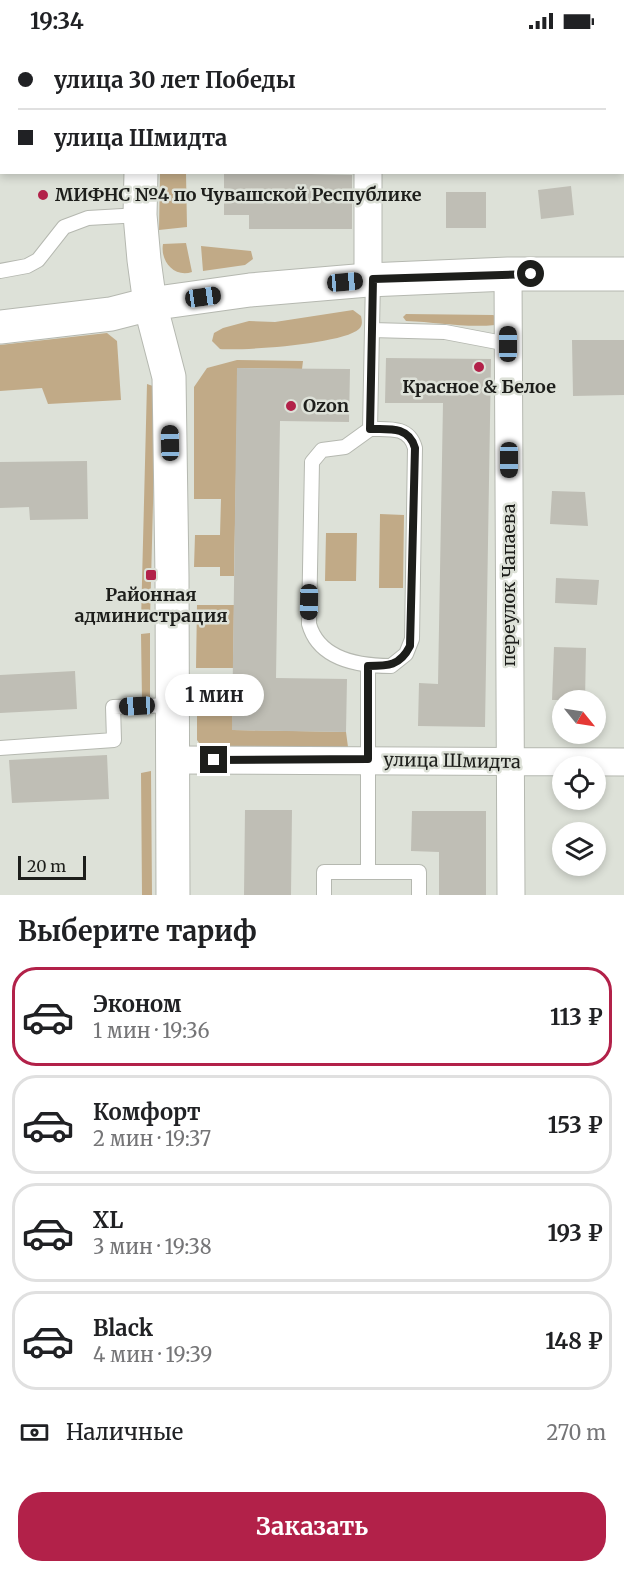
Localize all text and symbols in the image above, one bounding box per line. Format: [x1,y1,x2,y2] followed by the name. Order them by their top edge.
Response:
[30,7,84,35] text: 19:34
[54,66,296,94] text: улица 30 лет Победы
[54,124,227,152] text: улица Шмидта
[55,183,422,206] place label: МИФНС №4 по Чувашской Республике
[36,188,50,202] marker: МИФНС №4 по Чувашской Республике
[517,260,544,287] route start
[326,271,364,293] car
[184,286,222,308] car
[499,326,517,362] car
[472,360,486,374] marker: Красное & Белое
[402,375,556,398] place label: Красное & Белое
[303,394,349,417] place label: Ozon
[284,399,298,413] marker: Ozon
[161,425,179,461] car
[500,442,518,478] car
[497,503,520,666] street label: переулок Чапаева
[144,568,158,582] marker: Районная администрация
[74,583,228,627] place label: Районная администрация
[300,584,318,620] car
[164,673,264,715] callout: 1 мин
[185,682,244,707] text: 1 мин
[552,690,606,744] north arrow
[552,690,606,876] map controls
[119,696,155,716] car
[200,746,227,773] route end
[383,748,521,773] street label: улица Шмидта
[552,756,606,810] button: locate
[552,822,606,876] button: layers
[18,853,86,881] scale bar
[27,856,66,876] text: 20 m
[18,914,257,948] text: Выберите тариф
[21,990,75,1044] icon: car
[93,990,181,1018] text: Эконом
[550,1003,603,1031] text: 113 ₽
[93,1018,210,1043] text: 1 мин · 19:36
[21,1098,75,1152] icon: car
[93,1098,201,1126] text: Комфорт
[548,1111,603,1139] text: 153 ₽
[93,1126,211,1151] text: 2 мин · 19:37
[21,1206,75,1260] icon: car
[93,1206,123,1234] text: XL
[547,1219,603,1247] text: 193 ₽
[93,1234,212,1259] text: 3 мин · 19:38
[21,1314,75,1368] icon: car
[93,1314,153,1342] text: Black
[545,1327,603,1355] text: 148 ₽
[93,1342,212,1367] text: 4 мин · 19:39
[18,1416,51,1449] icon: cash
[66,1418,183,1446] text: Наличные
[546,1420,606,1445] text: 270 m
[18,1492,606,1561] button: Заказать

